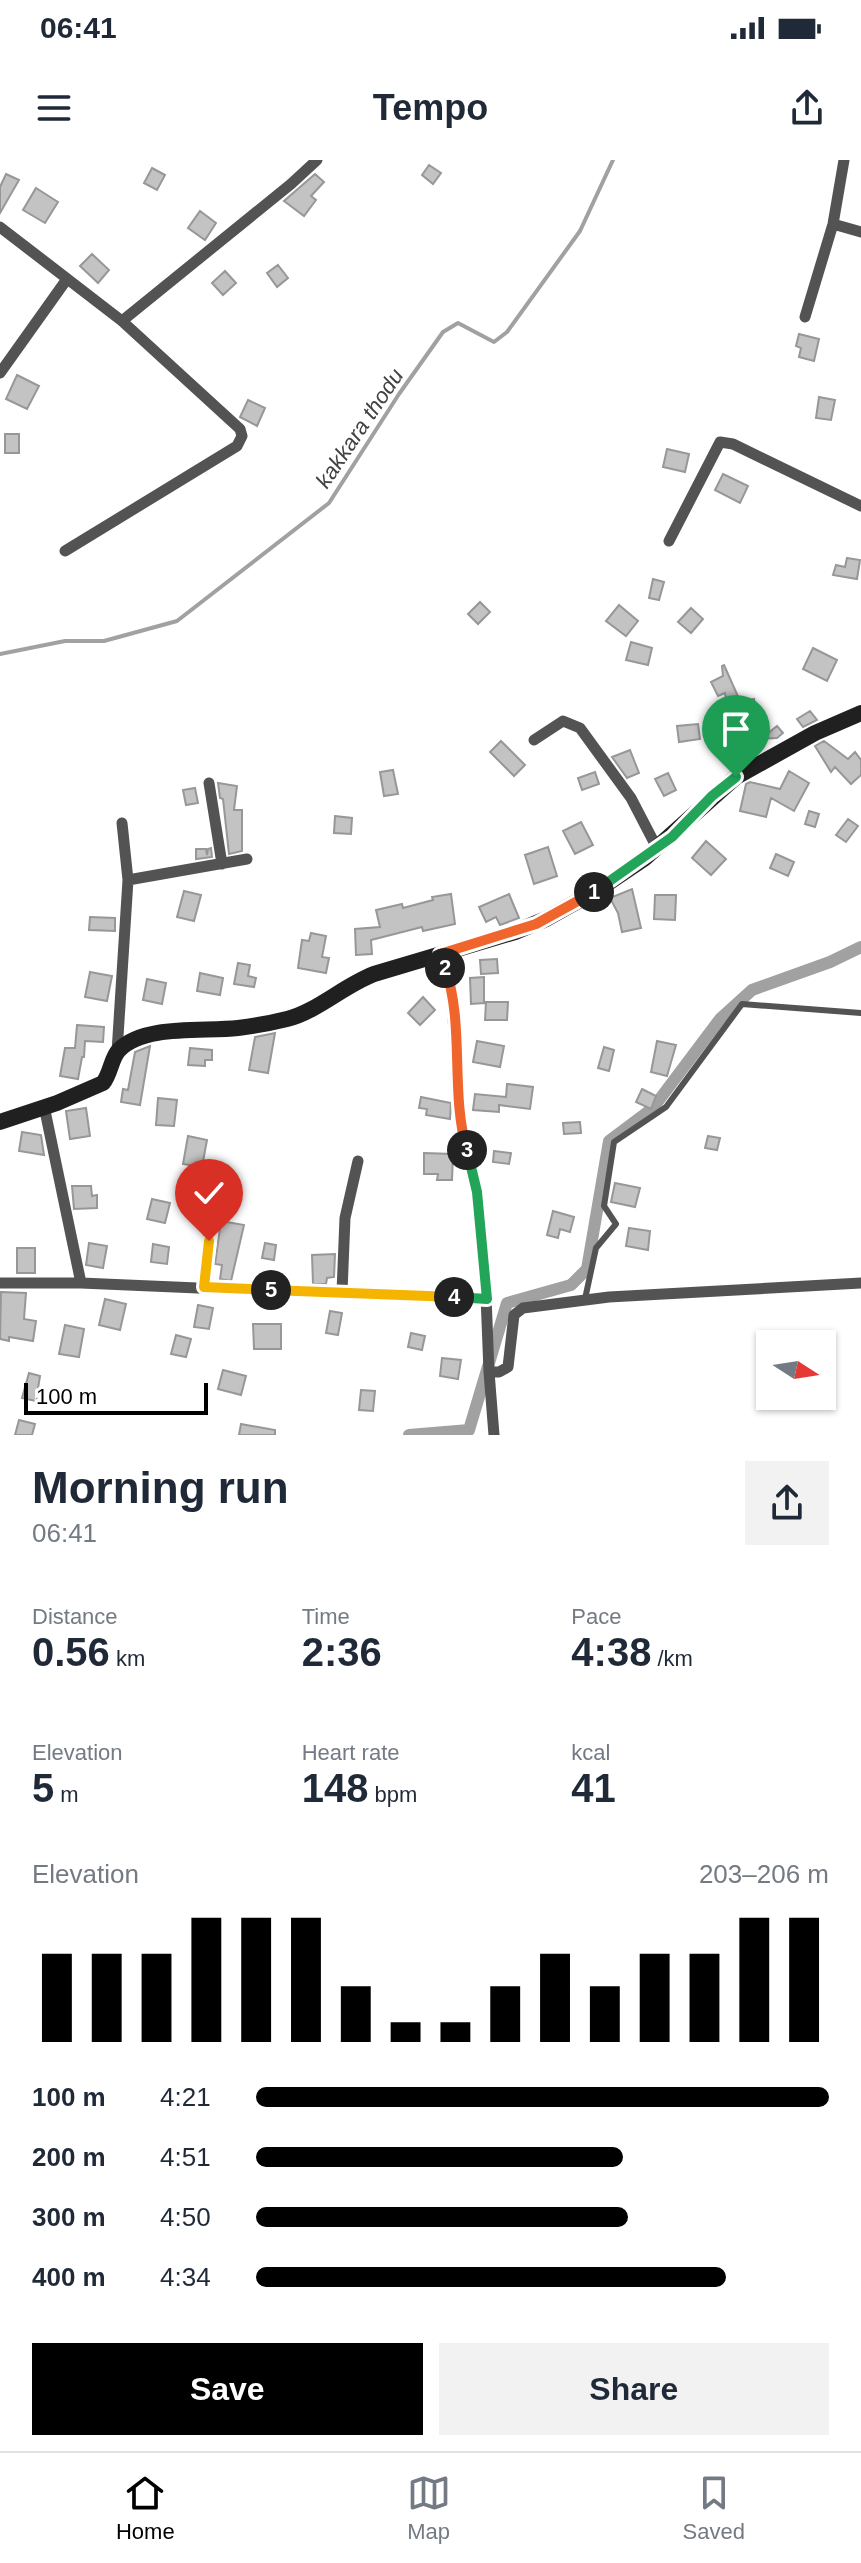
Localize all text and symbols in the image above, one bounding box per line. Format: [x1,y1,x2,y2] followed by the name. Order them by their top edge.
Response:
[40,11,117,44] text: 06:41
[32,86,76,130] icon: menu
[785,86,829,130] icon: share
[373,87,488,128] text: Tempo
[310,364,408,493] water label: kakkara thodu
[702,695,770,777] pin
[714,707,758,751] icon: arrive
[574,872,614,912] pin: 1
[588,879,600,904] text: 1
[425,948,465,988] pin: 2
[439,955,451,980] text: 2
[447,1130,487,1170] pin: 3
[461,1137,473,1162] text: 3
[175,1159,243,1241] pin
[187,1171,231,1215] icon: check
[251,1270,291,1310] pin: 5
[265,1277,277,1302] text: 5
[434,1277,474,1317] pin: 4
[448,1284,460,1309] text: 4
[756,1330,836,1410] north arrow
[756,1330,836,1410] map controls
[24,1379,208,1415] scale bar
[36,1384,97,1409] text: 100 m
[745,1461,829,1545] button: share
[32,1463,289,1512] text: Morning run
[32,1518,97,1548] text: 06:41
[32,1604,118,1629] text: Distance
[302,1604,350,1629] text: Time
[571,1604,621,1629] text: Pace
[32,1630,110,1674] text: 0.56
[302,1630,382,1674] text: 2:36
[571,1630,651,1674] text: 4:38
[110,1646,145,1671] text: km
[651,1646,693,1671] text: /km
[32,1740,123,1765] text: Elevation
[302,1740,399,1765] text: Heart rate
[571,1740,610,1765] text: kcal
[32,1766,54,1810] text: 5
[302,1766,368,1810] text: 148
[571,1766,616,1810] text: 41
[54,1782,79,1807] text: m
[368,1782,417,1807] text: bpm
[32,1859,139,1889] text: Elevation
[699,1859,829,1889] text: 203–206 m
[32,2082,106,2112] text: 100 m
[160,2082,211,2112] text: 4:21
[32,2142,106,2172] text: 200 m
[160,2142,211,2172] text: 4:51
[32,2202,106,2232] text: 300 m
[160,2202,211,2232] text: 4:50
[32,2262,106,2292] text: 400 m
[160,2262,211,2292] text: 4:34
[32,2343,423,2435] button: Save
[439,2343,829,2435] button: Share
[116,2471,175,2545] tab: Home
[407,2471,451,2545] tab: Map
[683,2471,745,2545] tab: Saved

